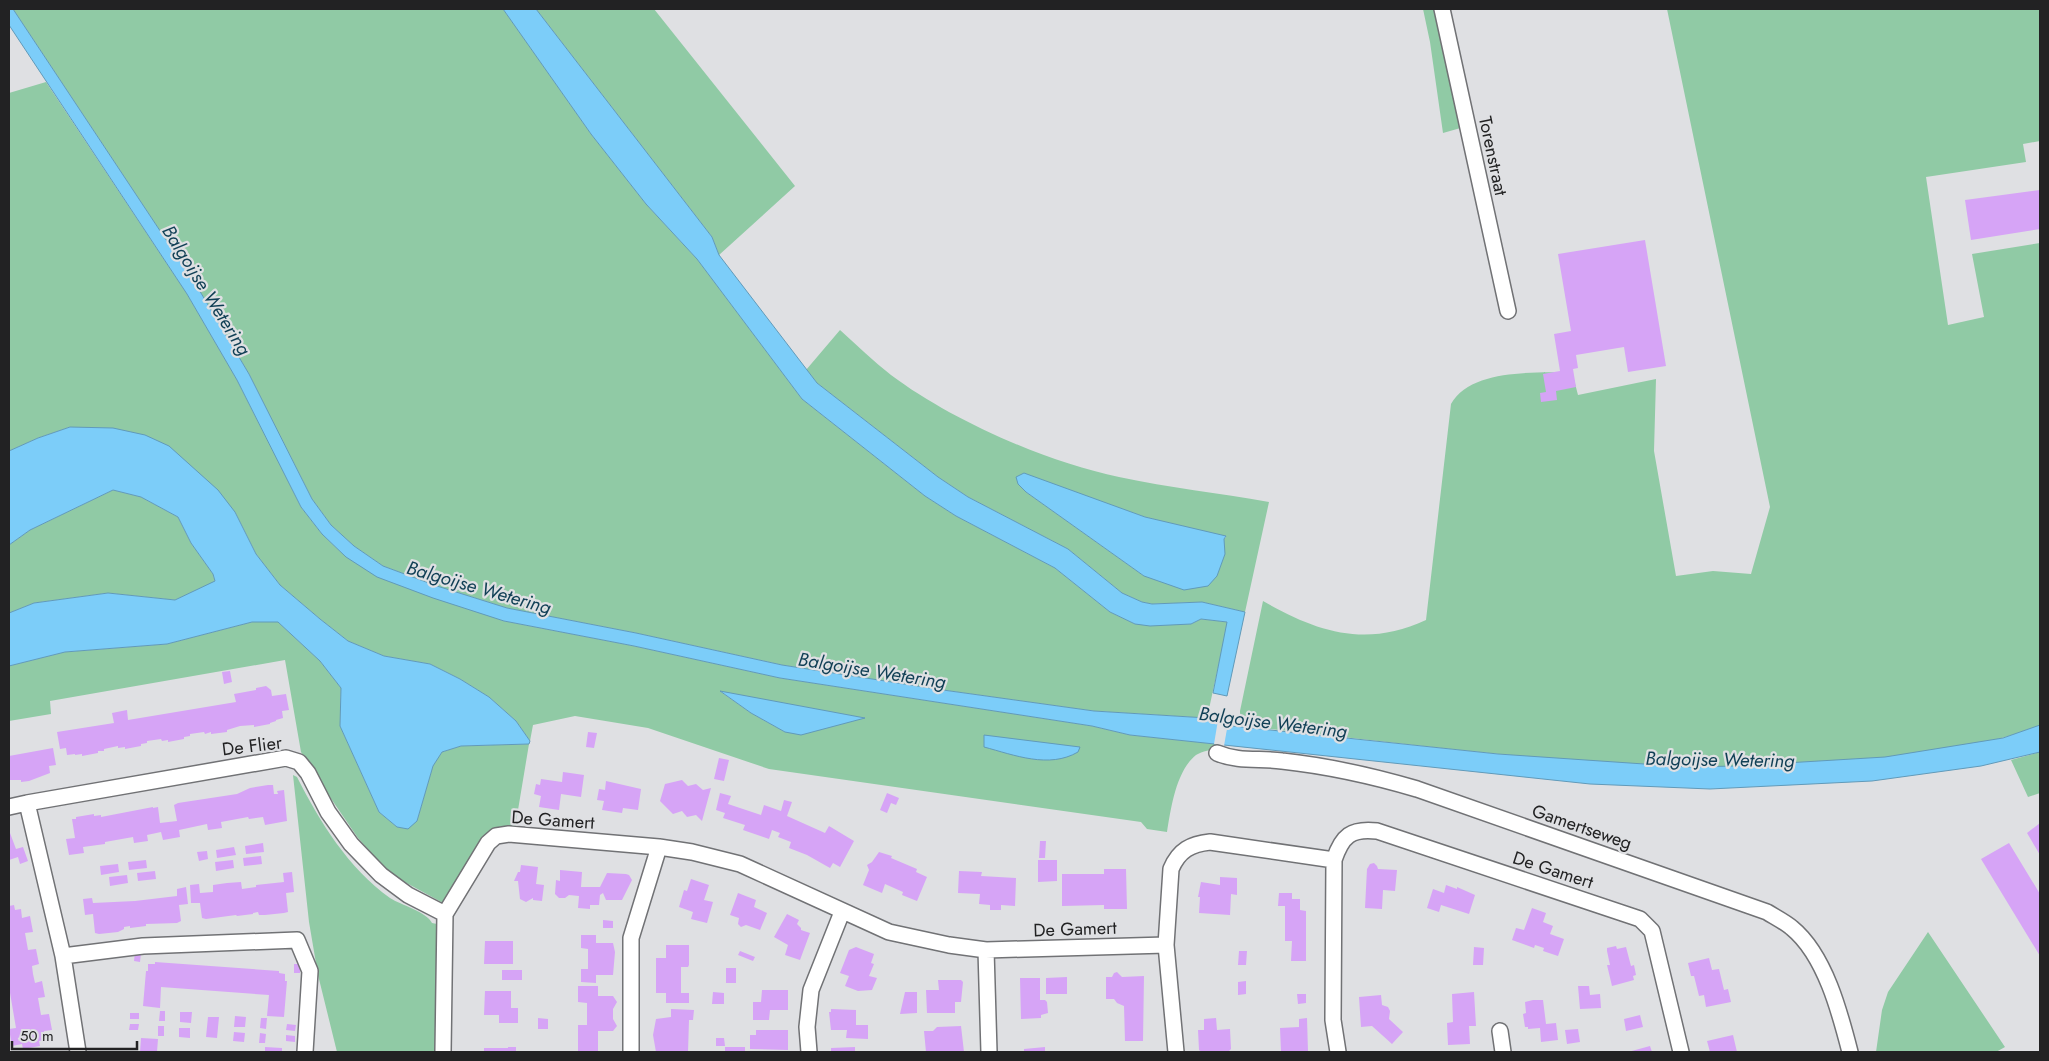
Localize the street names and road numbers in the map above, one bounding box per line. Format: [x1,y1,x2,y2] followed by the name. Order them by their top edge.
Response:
[1472,114,1514,199] street label: Torenstraat
[221,729,284,763] street label: De Flier
[1529,798,1635,856] street label: Gamertseweg
[511,804,596,836] street label: De Gamert
[1509,845,1597,895] street label: De Gamert
[1033,915,1118,943] street label: De Gamert

